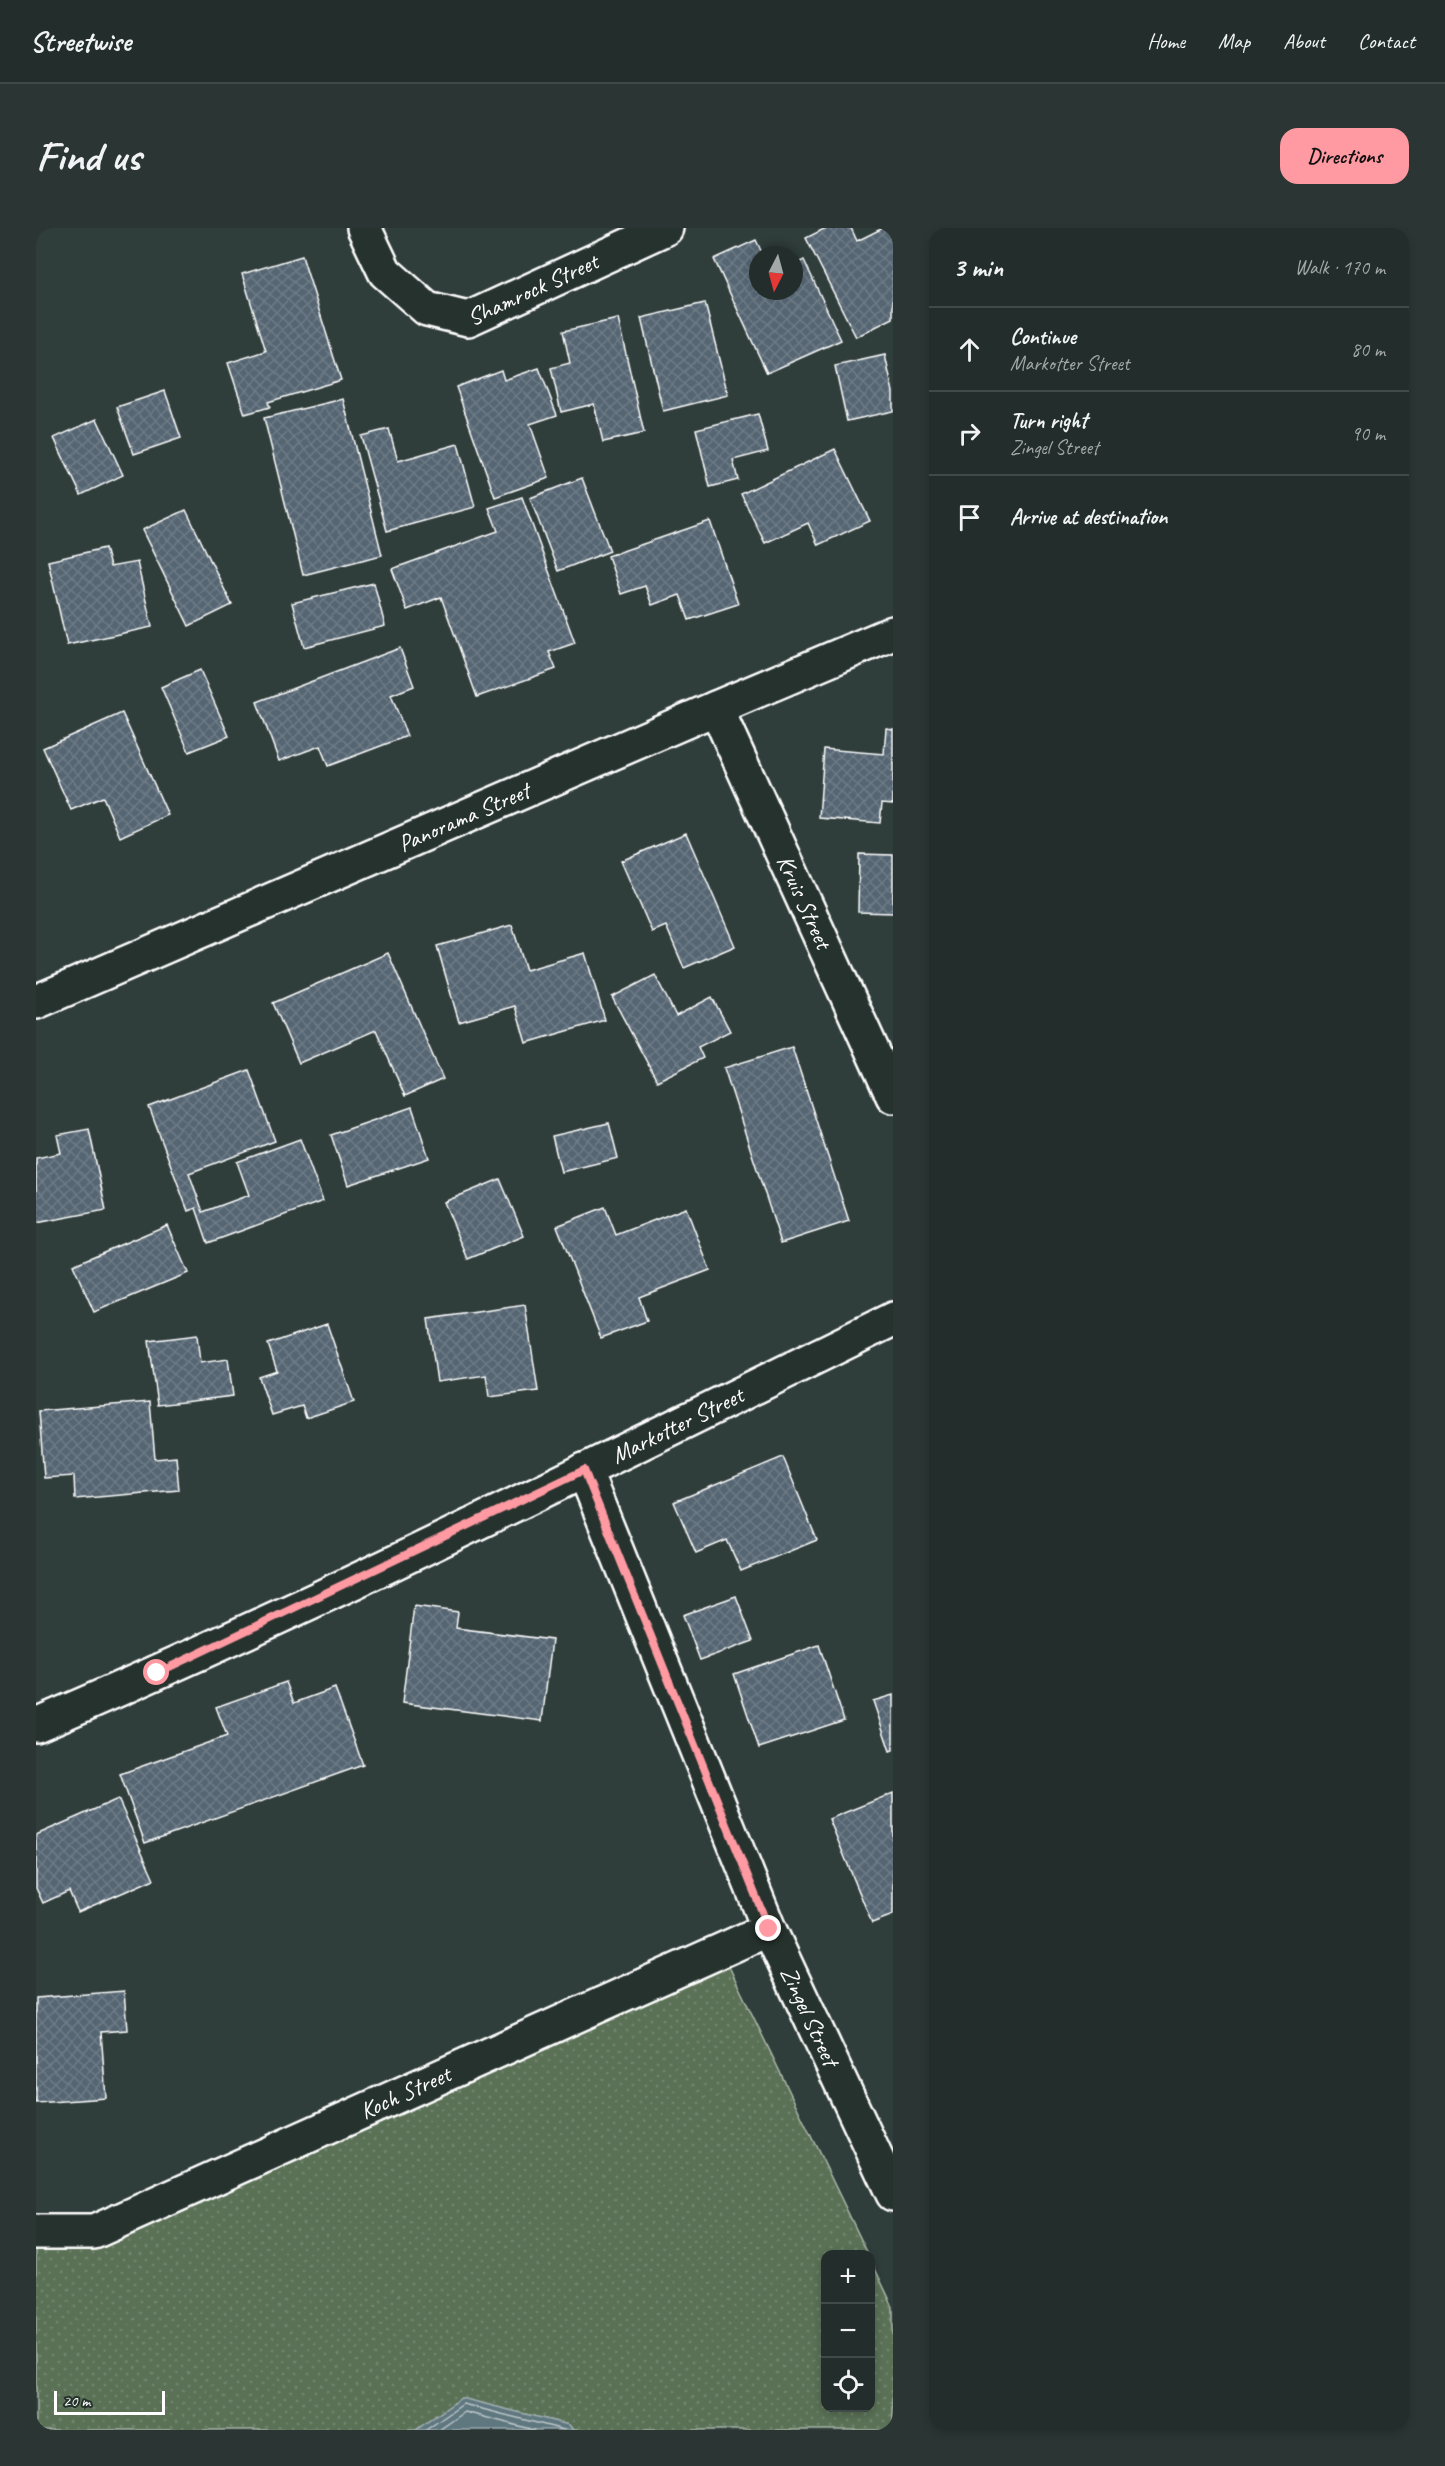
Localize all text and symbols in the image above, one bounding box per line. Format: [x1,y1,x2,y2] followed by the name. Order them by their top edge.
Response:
[30,24,131,59] text: Streetwise
[1147,28,1185,54] text: Home
[1218,28,1250,54] text: Map
[1283,28,1325,54] text: About
[1358,28,1415,54] text: Contact
[1280,128,1409,184] button: Directions
[36,130,141,183] text: Find us
[462,245,605,332] street label: Shamrock Street
[749,246,803,300] north arrow
[953,251,1003,284] text: 3 min
[1295,255,1385,280] text: Walk · 170 m
[1010,323,1076,351] text: Continue
[953,333,986,366] icon: ahead
[1351,337,1385,362] text: 80 m
[1010,351,1130,376] text: Markotter Street
[1010,407,1087,435] text: Turn right
[953,417,986,450] icon: right
[1351,421,1385,446] text: 90 m
[1010,435,1099,460] text: Zingel Street
[953,501,986,534] icon: arrive
[1010,503,1167,531] text: Arrive at destination
[393,774,537,859] street label: Panorama Street
[770,850,840,955] street label: Kruis Street
[606,1379,750,1470] street label: Markotter Street
[143,1659,169,1685] route start
[755,1915,781,1941] route end
[774,1962,847,2073] street label: Zingel Street
[355,2058,457,2126] street label: Koch Street
[821,2250,875,2412] map controls
[821,2250,875,2304] button: +
[821,2304,875,2358] button: −
[821,2358,875,2412] button: locate
[54,2388,165,2416] scale bar
[63,2391,90,2411] text: 20 m

